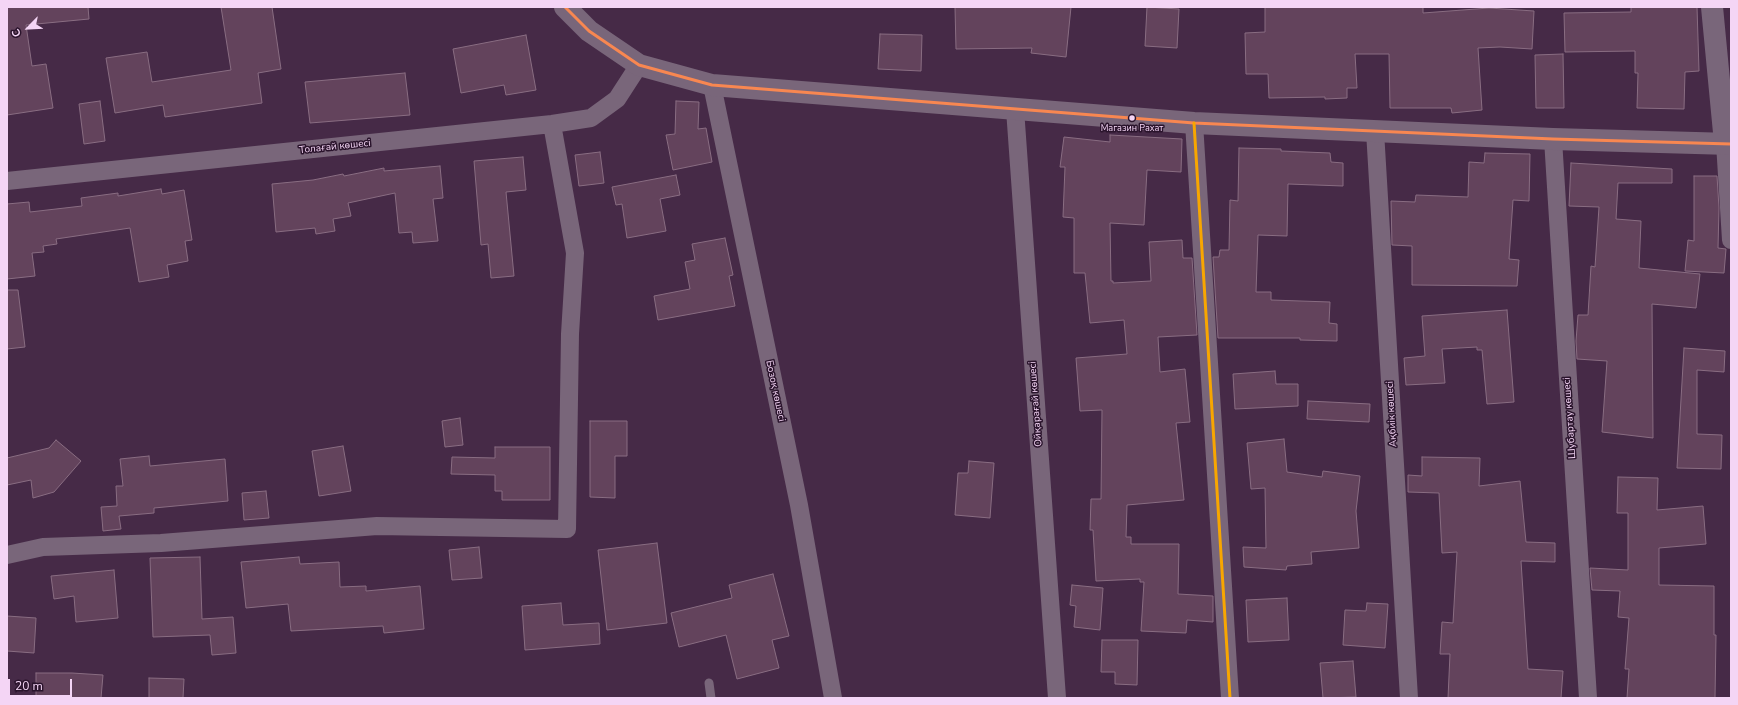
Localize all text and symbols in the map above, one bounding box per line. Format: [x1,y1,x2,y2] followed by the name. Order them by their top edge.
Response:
[8,8,48,48] north arrow
[8,27,25,40] text: С
[1127,113,1137,123] marker: Магазин Рахат
[1101,124,1163,134] place label: Магазин Рахат
[299,137,371,157] street label: Толағай көшесі
[763,359,787,423] street label: Бозоқ көшесі
[1027,361,1045,447] street label: Ойқарағай көшесі
[1561,377,1579,459] street label: Шубартау көшесі
[1384,381,1400,447] street label: Ақбиік көшесі
[10,671,74,697] scale bar
[15,678,43,694] text: 20 m

